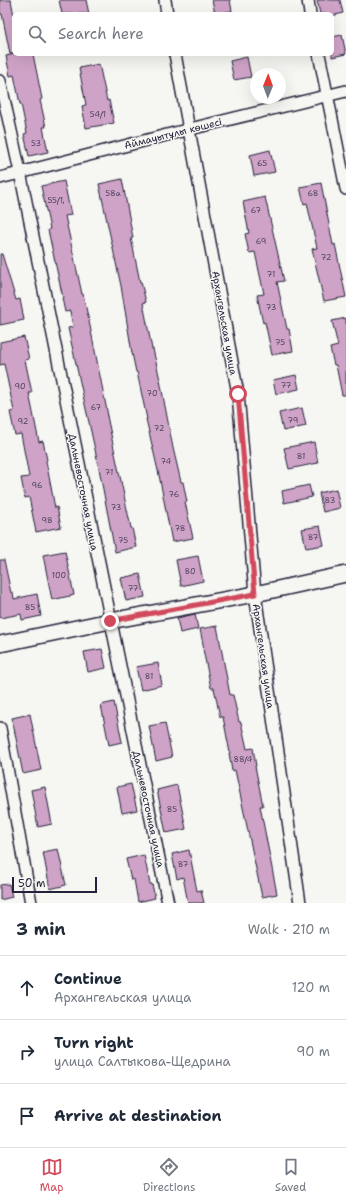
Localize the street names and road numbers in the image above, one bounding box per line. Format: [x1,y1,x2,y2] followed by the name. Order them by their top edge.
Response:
[123,115,223,152] street label: Аймауытұлы көшесі
[209,270,240,377] street label: Архангельская улица
[66,432,101,553] street label: Дальневосточная улица
[250,603,277,710] street label: Архангельская улица
[130,749,167,870] street label: Дальневосточная улица

